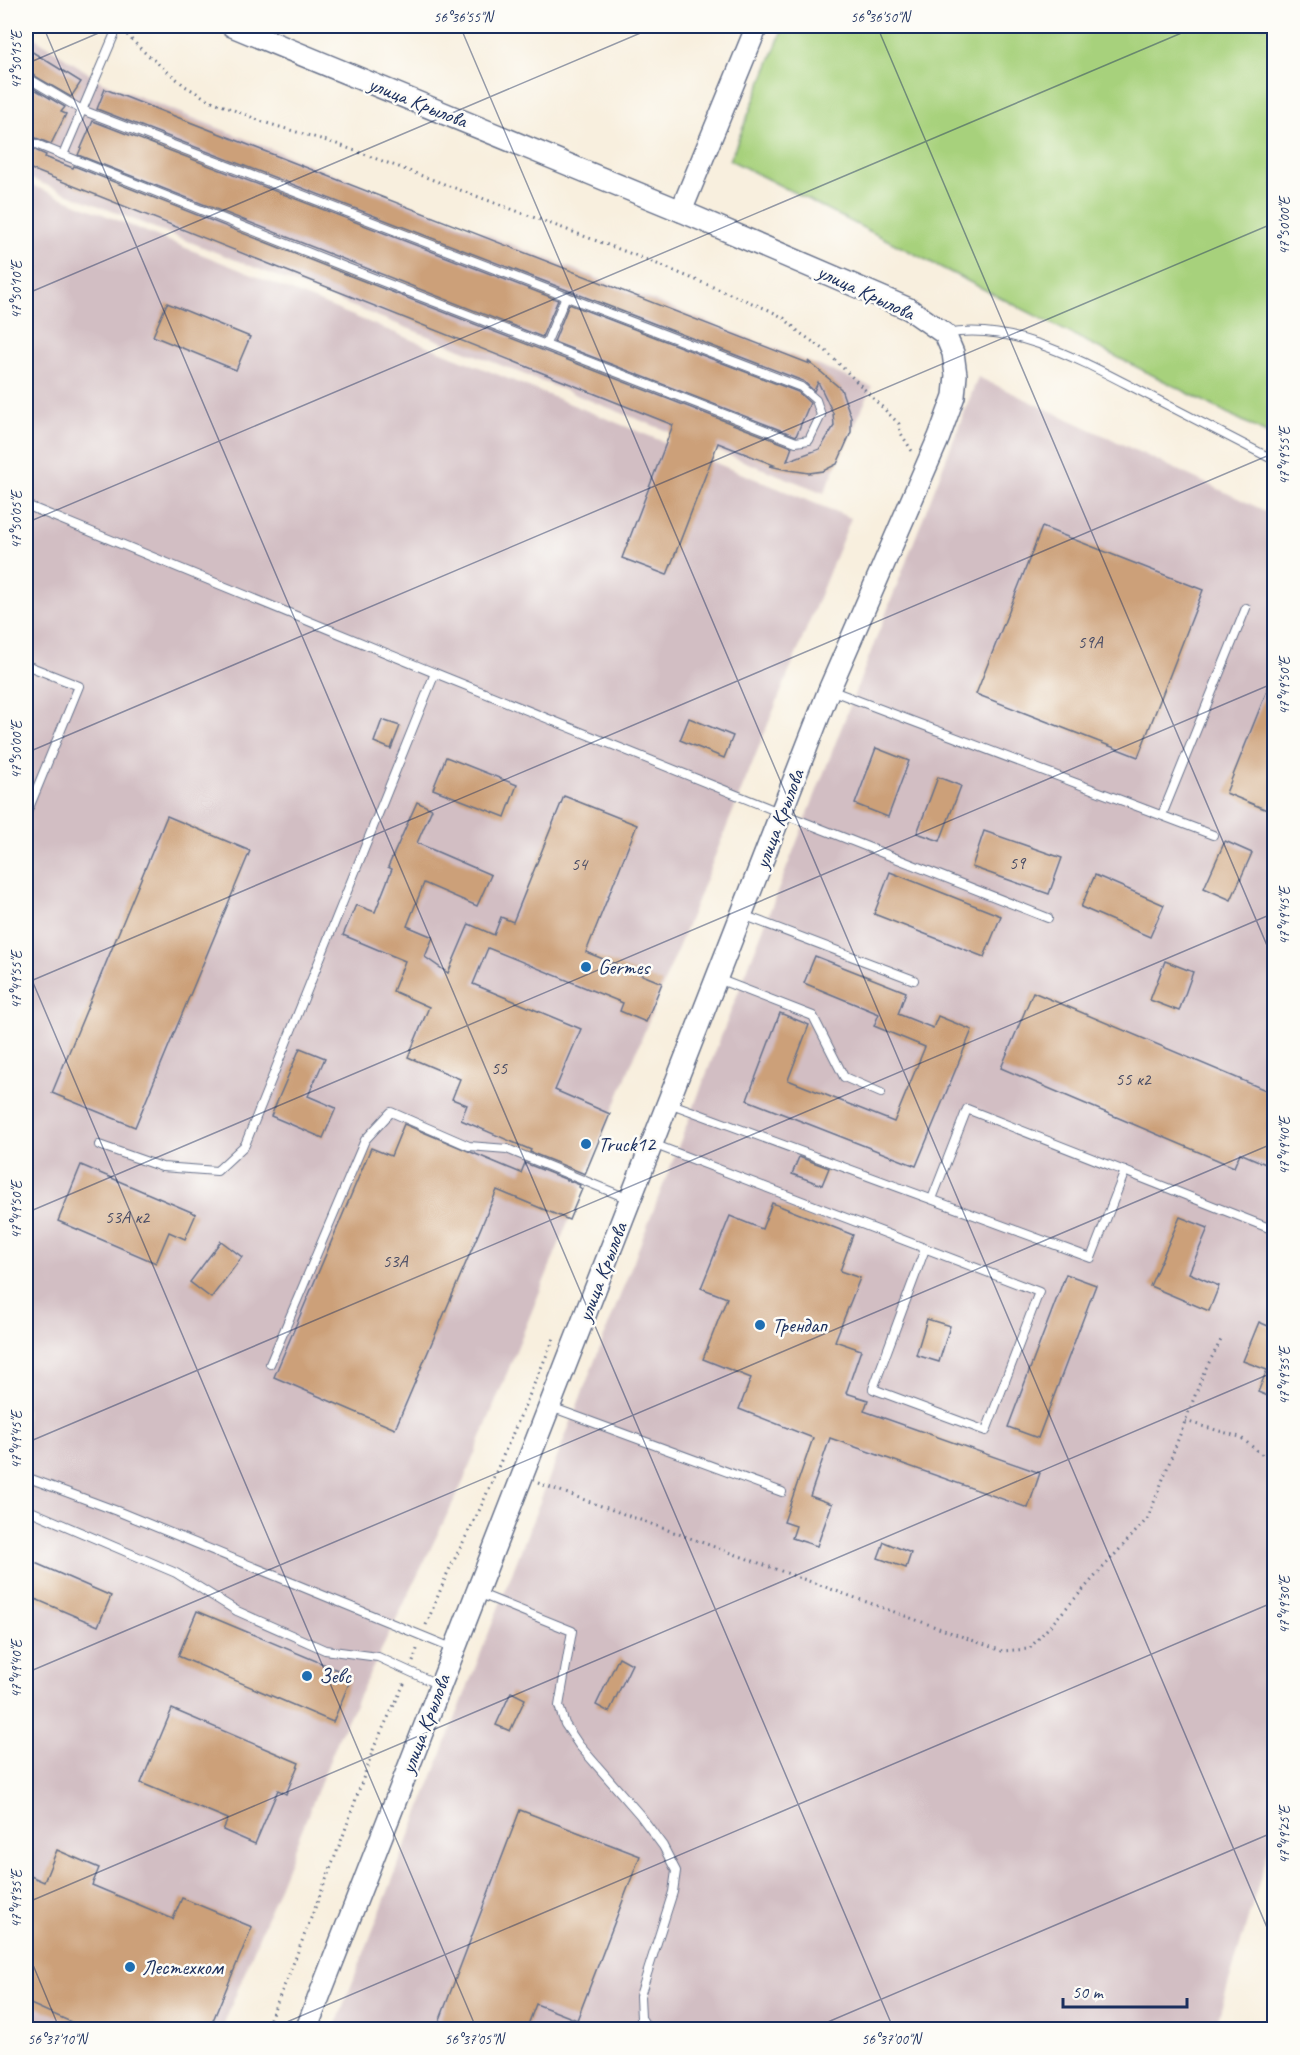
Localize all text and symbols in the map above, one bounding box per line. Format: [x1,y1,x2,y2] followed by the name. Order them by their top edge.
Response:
[433,8,496,27] text: 56°36'55"N
[850,8,913,27] text: 56°36'50"N
[7,29,26,89] text: 47°50'15"E
[363,70,473,134] street label: улица Крылова
[1275,195,1294,255] text: 47°50'00"E
[812,257,920,326] street label: улица Крылова
[7,259,26,319] text: 47°50'10"E
[1275,425,1294,485] text: 47°49'55"E
[7,489,26,549] text: 47°50'05"E
[1077,631,1104,653] house number: 59А
[1275,655,1294,715] text: 47°49'50"E
[7,719,26,779] text: 47°50'00"E
[748,764,810,874] street label: улица Крылова
[1009,852,1027,874] house number: 59
[571,853,589,875] house number: 54
[1275,885,1294,945] text: 47°49'45"E
[7,949,26,1009] text: 47°49'55"E
[598,954,651,980] place label: Germes
[579,960,593,974] marker: Germes
[491,1057,508,1079] house number: 55
[1115,1068,1153,1090] house number: 55 к2
[1275,1115,1294,1175] text: 47°49'40"E
[598,1131,657,1157] place label: Truck12
[579,1137,593,1151] marker: Truck12
[7,1179,26,1239] text: 47°49'50"E
[105,1206,151,1228] house number: 53А к2
[571,1217,633,1327] street label: улица Крылова
[382,1250,409,1272] house number: 53А
[772,1312,828,1338] place label: Трендап
[753,1318,767,1332] marker: Трендап
[1275,1345,1294,1405] text: 47°49'35"E
[7,1409,26,1469] text: 47°49'45"E
[1275,1574,1294,1634] text: 47°49'30"E
[7,1638,26,1698] text: 47°49'40"E
[319,1663,353,1689] place label: Зевс
[300,1669,314,1683] marker: Зевс
[394,1669,456,1779] street label: улица Крылова
[1275,1804,1294,1864] text: 47°49'25"E
[7,1868,26,1928] text: 47°49'35"E
[142,1954,225,1980] place label: Лестехком
[123,1960,137,1974] marker: Лестехком
[1063,1971,1188,2009] scale bar
[1072,1981,1105,2003] text: 50 m
[27,2030,90,2049] text: 56°37'10"N
[444,2030,507,2049] text: 56°37'05"N
[861,2030,924,2049] text: 56°37'00"N

